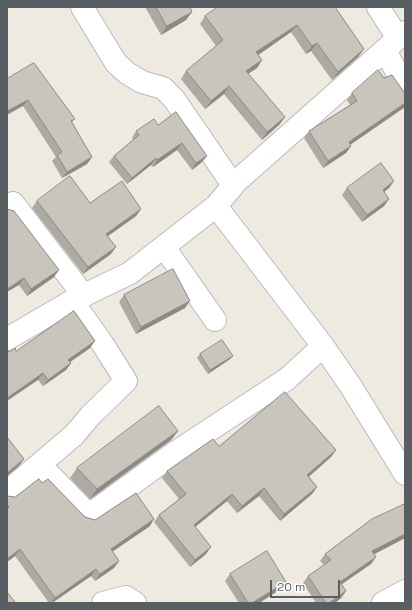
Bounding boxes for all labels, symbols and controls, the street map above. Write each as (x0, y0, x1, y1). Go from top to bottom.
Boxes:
scale bar (272, 572, 342, 598)
text: 20 m (277, 579, 305, 595)

